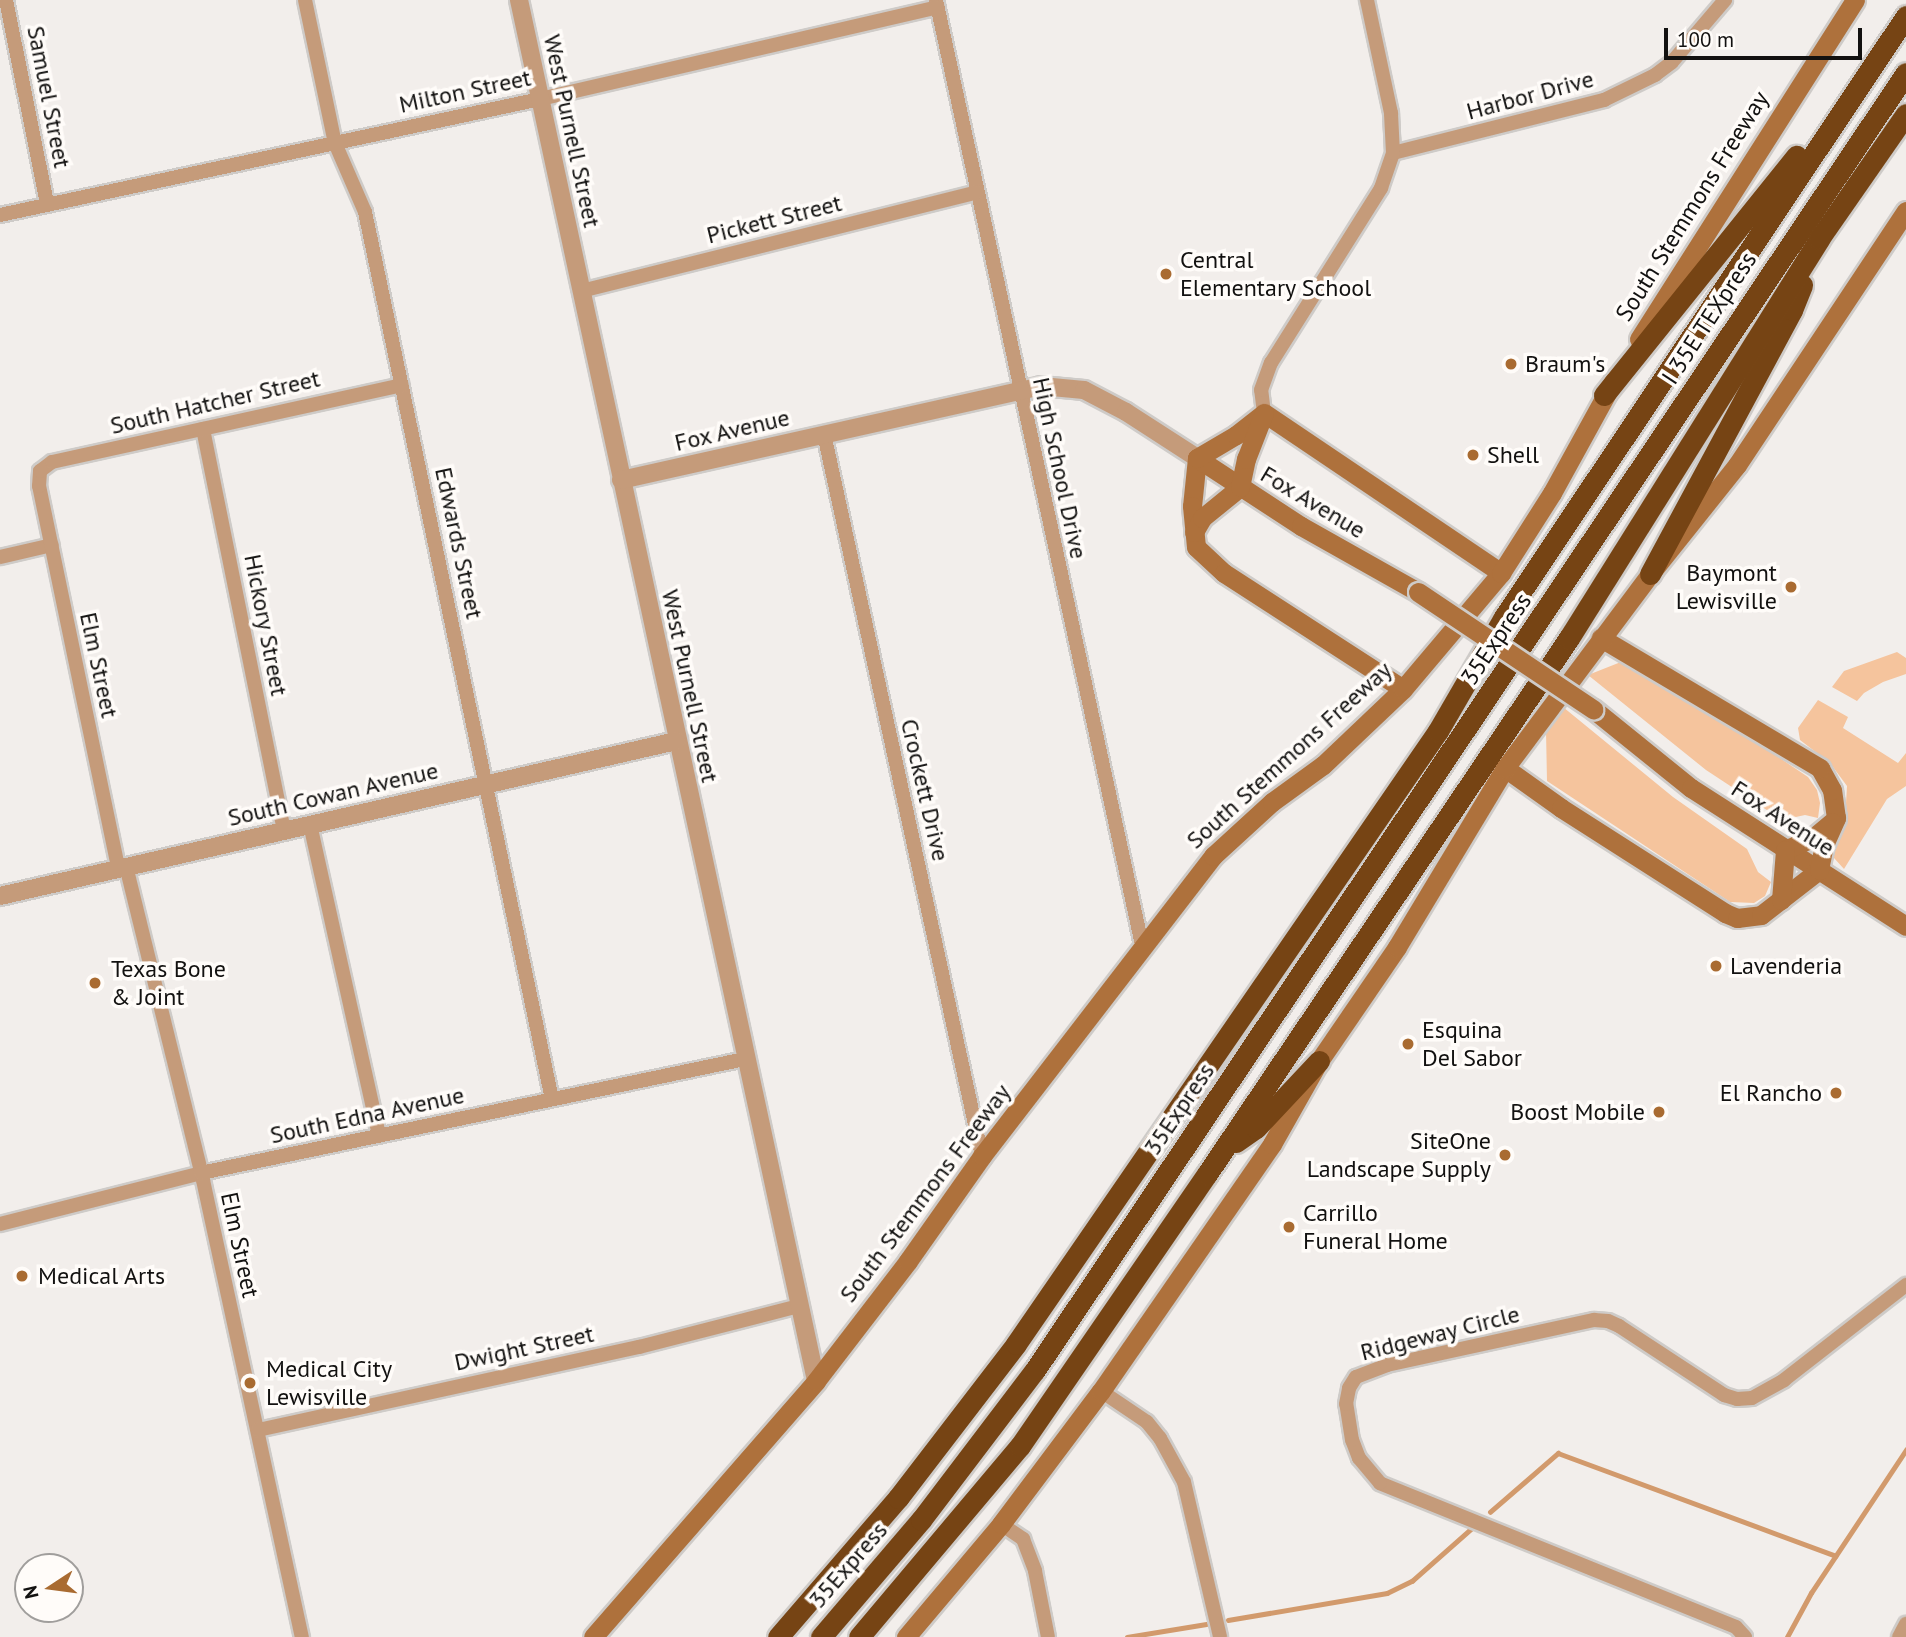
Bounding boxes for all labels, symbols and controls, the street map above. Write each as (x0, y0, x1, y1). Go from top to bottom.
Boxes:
scale bar (1668, 14, 1866, 58)
street label: Samuel Street (21, 24, 77, 170)
text: 100 m (1677, 26, 1734, 53)
street label: West Purnell Street (537, 32, 607, 230)
street label: Milton Street (396, 63, 534, 119)
street label: Harbor Drive (1463, 64, 1597, 126)
street label: South Stemmons Freeway (1609, 86, 1775, 326)
street label: Pickett Street (704, 188, 844, 250)
place label: Central Elementary School (1180, 246, 1372, 302)
street label: I 35E TEXpress (1655, 246, 1763, 390)
marker: Central Elementary School (1158, 266, 1174, 282)
place label: Braum's (1525, 350, 1605, 378)
marker: Braum's (1503, 356, 1519, 372)
street label: South Hatcher Street (107, 364, 323, 440)
street label: High School Drive (1027, 375, 1093, 561)
street label: Fox Avenue (671, 403, 793, 457)
place label: Shell (1487, 441, 1539, 469)
marker: Shell (1465, 447, 1481, 463)
street label: Fox Avenue (1255, 459, 1371, 545)
street label: Edwards Street (429, 465, 489, 621)
street label: Hickory Street (238, 551, 294, 699)
place label: Baymont Lewisville (1676, 559, 1777, 615)
marker: Baymont Lewisville (1783, 579, 1799, 595)
street label: West Purnell Street (655, 587, 725, 785)
street label: 35Express (1455, 587, 1537, 691)
street label: Elm Street (74, 610, 124, 720)
street label: South Stemmons Freeway (1181, 655, 1397, 855)
street label: Crockett Drive (895, 716, 955, 864)
street label: South Cowan Avenue (225, 756, 441, 832)
street label: Fox Avenue (1726, 774, 1840, 862)
place label: Lavenderia (1730, 952, 1842, 980)
place label: Texas Bone & Joint (111, 955, 226, 1011)
marker: Lavenderia (1708, 958, 1724, 974)
marker: Texas Bone & Joint (85, 973, 105, 993)
place label: Esquina Del Sabor (1422, 1016, 1522, 1072)
marker: Esquina Del Sabor (1400, 1036, 1416, 1052)
street label: 35Express (1138, 1057, 1220, 1161)
street label: South Stemmons Freeway (834, 1078, 1016, 1308)
place label: El Rancho (1720, 1079, 1822, 1107)
street label: South Edna Avenue (267, 1080, 467, 1150)
marker: El Rancho (1828, 1085, 1844, 1101)
place label: Boost Mobile (1510, 1098, 1645, 1126)
marker: Boost Mobile (1651, 1104, 1667, 1120)
place label: SiteOne Landscape Supply (1307, 1127, 1491, 1183)
marker: SiteOne Landscape Supply (1497, 1147, 1513, 1163)
street label: Elm Street (215, 1190, 265, 1300)
place label: Carrillo Funeral Home (1303, 1199, 1448, 1255)
marker: Carrillo Funeral Home (1281, 1219, 1297, 1235)
place label: Medical Arts (38, 1262, 166, 1290)
marker: Medical Arts (12, 1266, 32, 1286)
street label: Ridgeway Circle (1357, 1299, 1523, 1367)
street label: Dwight Street (452, 1319, 596, 1377)
place label: Medical City Lewisville (266, 1355, 392, 1411)
marker: Medical City Lewisville (240, 1373, 260, 1393)
street label: 35Express (803, 1516, 893, 1614)
north arrow (14, 1553, 84, 1623)
text: N (17, 1584, 44, 1601)

